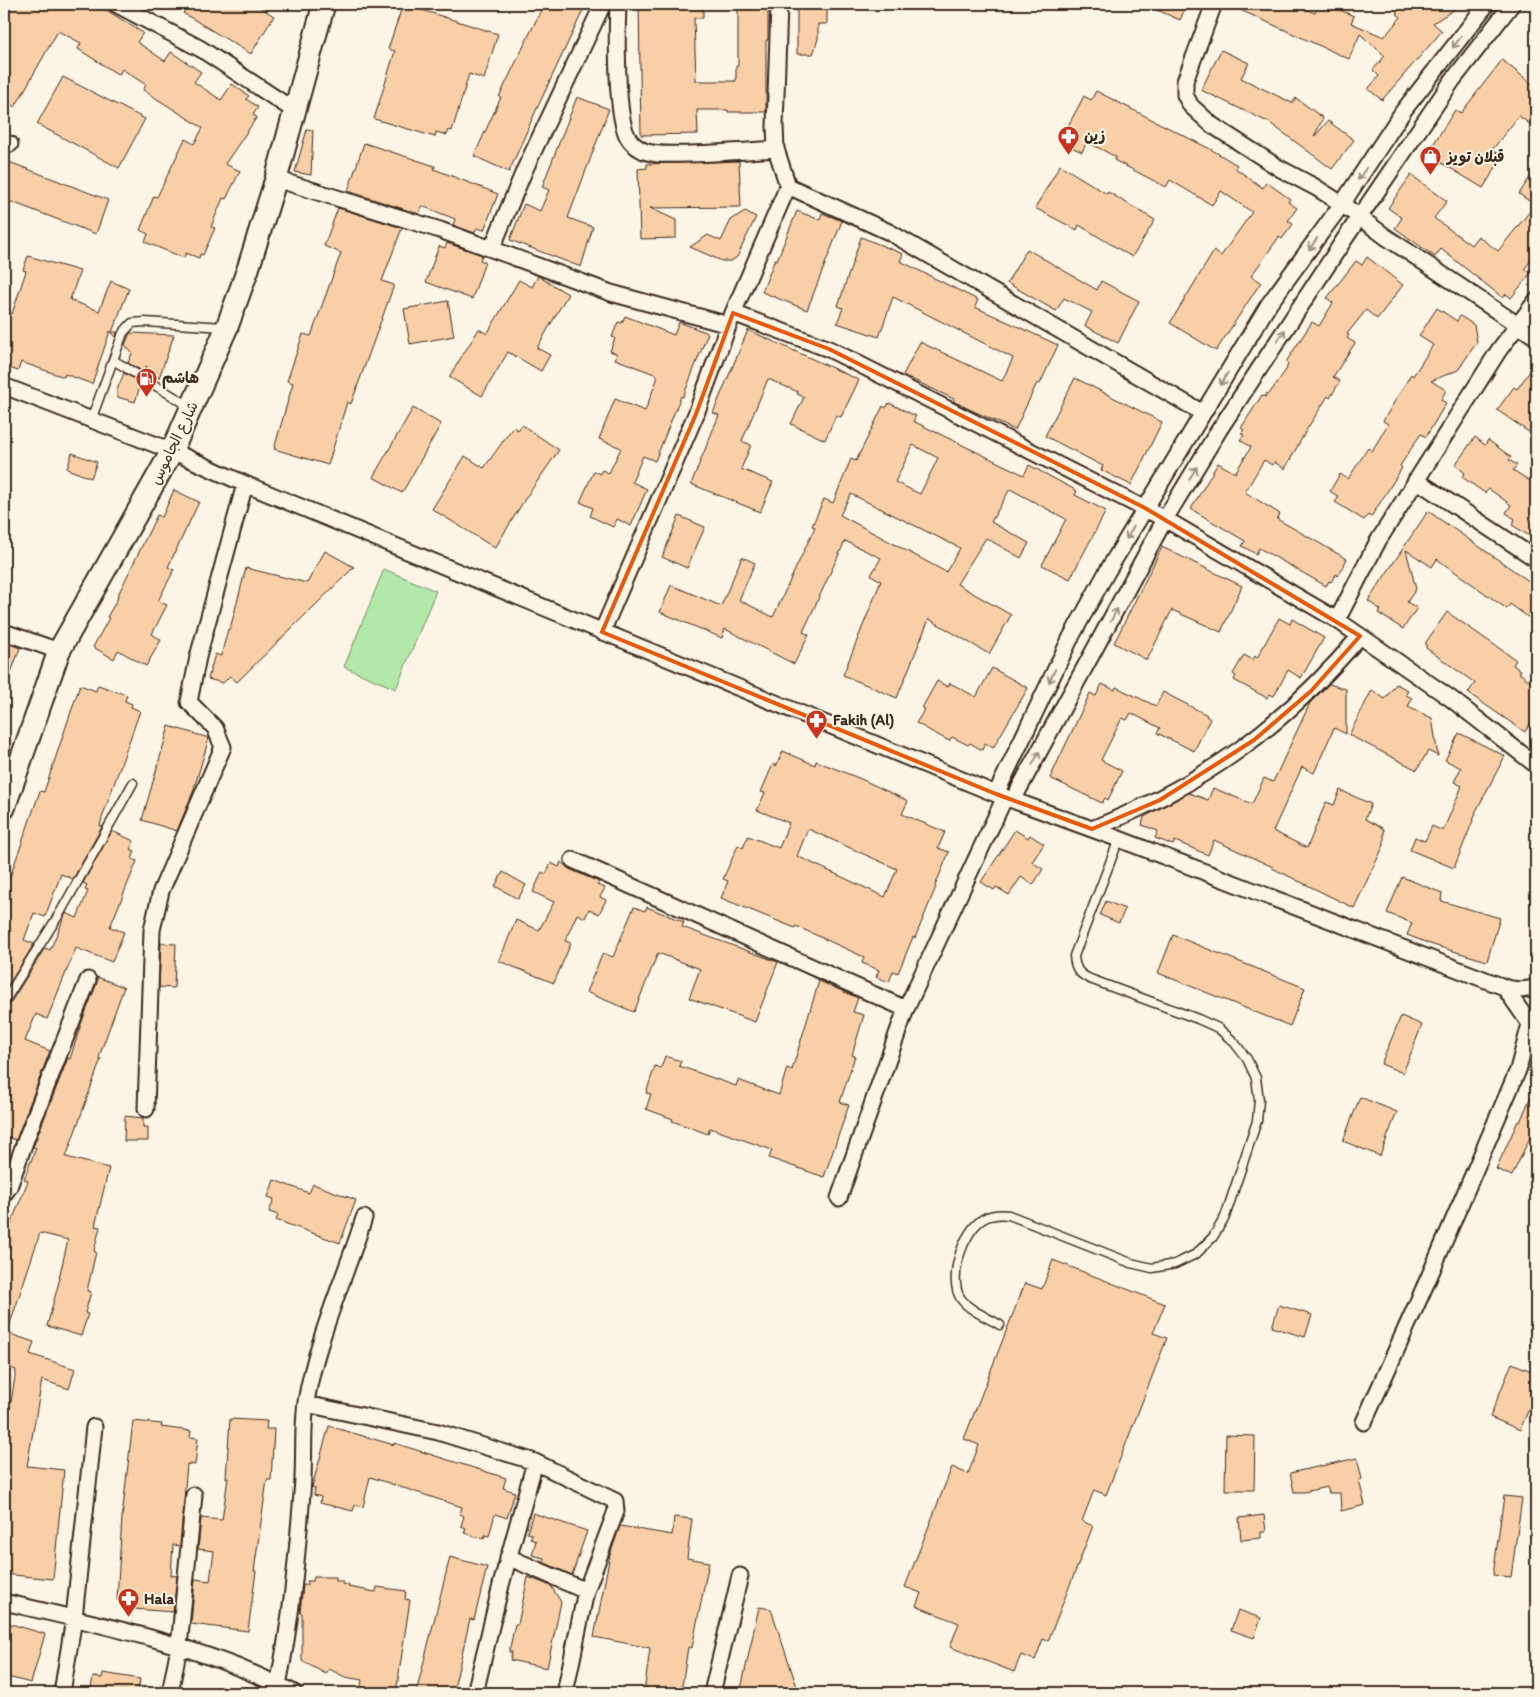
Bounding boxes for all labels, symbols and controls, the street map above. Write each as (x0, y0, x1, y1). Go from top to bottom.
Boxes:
one-way arrow (1451, 35, 1462, 48)
pharmacy icon: زين (1056, 124, 1080, 155)
place label: زين (1084, 127, 1106, 145)
shop icon: قبلان تويز (1419, 145, 1443, 176)
place label: قبلان تويز (1445, 148, 1505, 167)
one-way arrow (1357, 166, 1367, 180)
one-way arrow (1308, 237, 1318, 251)
one-way arrow (1275, 329, 1286, 343)
fuel station icon: هاشم (134, 366, 158, 397)
place label: هاشم (162, 369, 199, 389)
one-way arrow (1218, 372, 1228, 386)
street label: شارع الجاموس (146, 398, 203, 488)
one-way arrow (1188, 466, 1199, 480)
one-way arrow (1125, 526, 1135, 540)
one-way arrow (1109, 607, 1119, 622)
one-way arrow (1047, 668, 1057, 683)
pharmacy icon: Fakih (Al) (805, 708, 829, 739)
place label: Fakih (Al) (833, 711, 894, 730)
one-way arrow (1032, 751, 1042, 765)
pharmacy icon: Hala (116, 1587, 140, 1618)
place label: Hala (144, 1590, 174, 1608)

